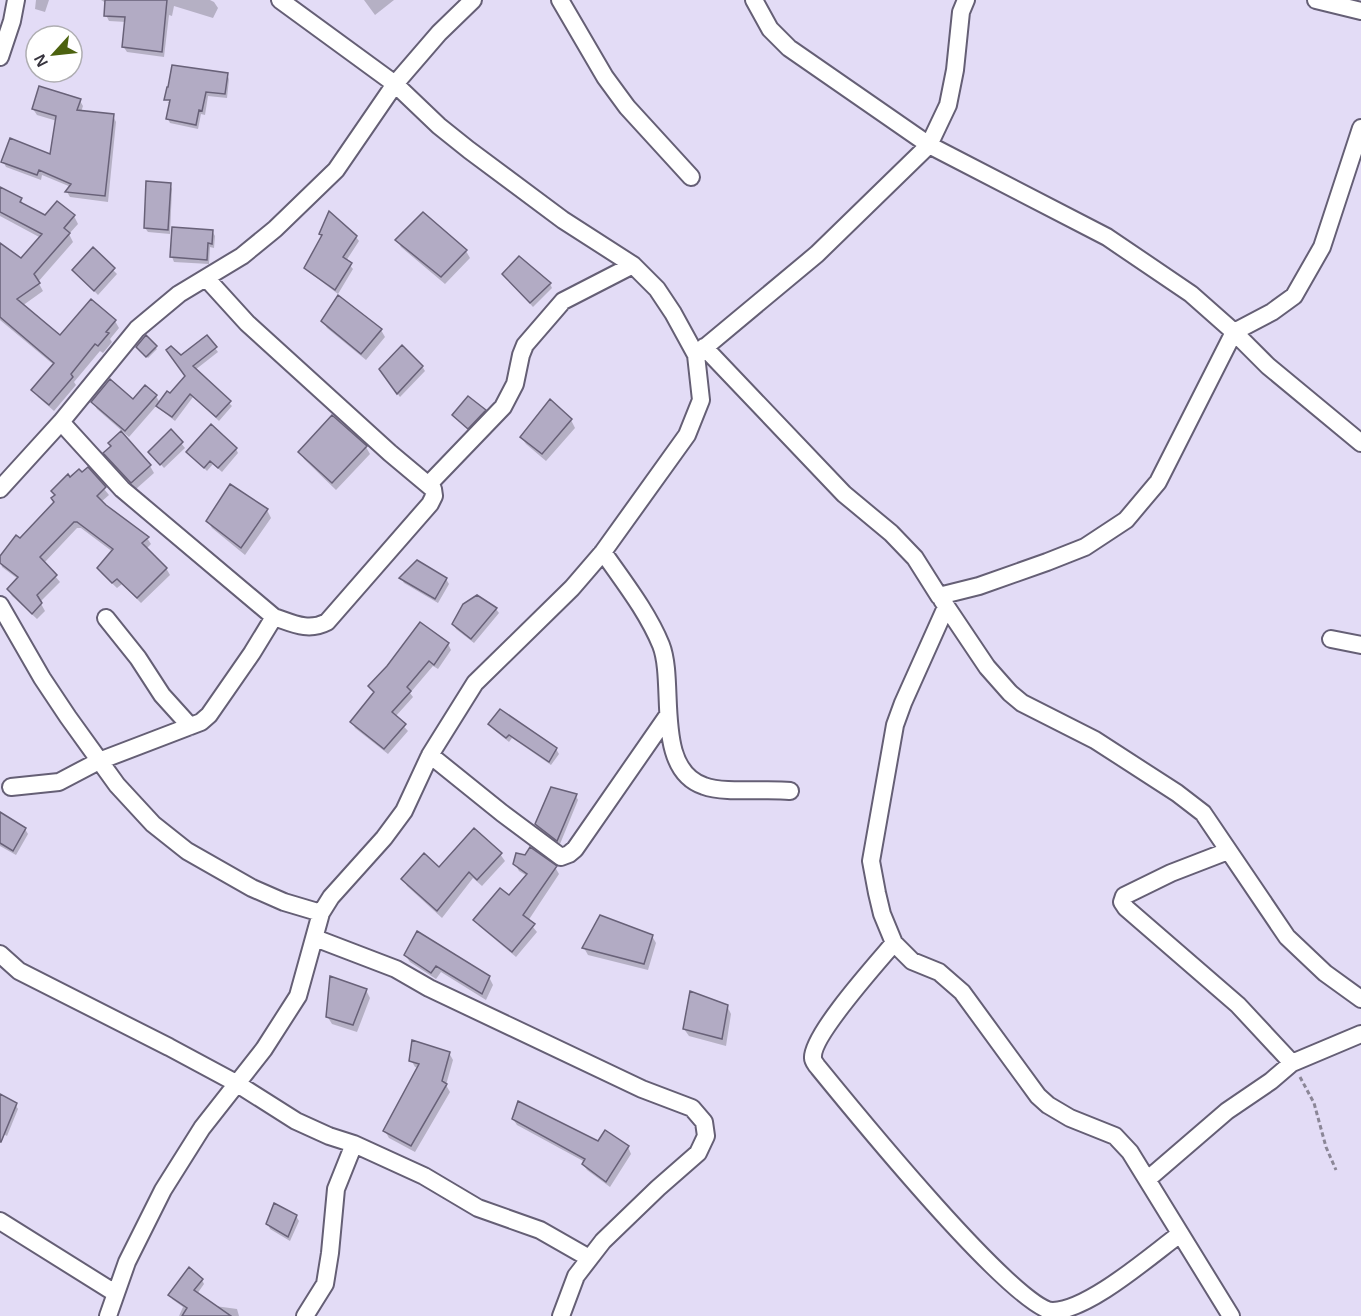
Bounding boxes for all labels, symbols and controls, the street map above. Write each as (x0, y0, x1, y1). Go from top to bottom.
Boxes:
north arrow (24, 24, 84, 84)
text: N (31, 52, 51, 70)

